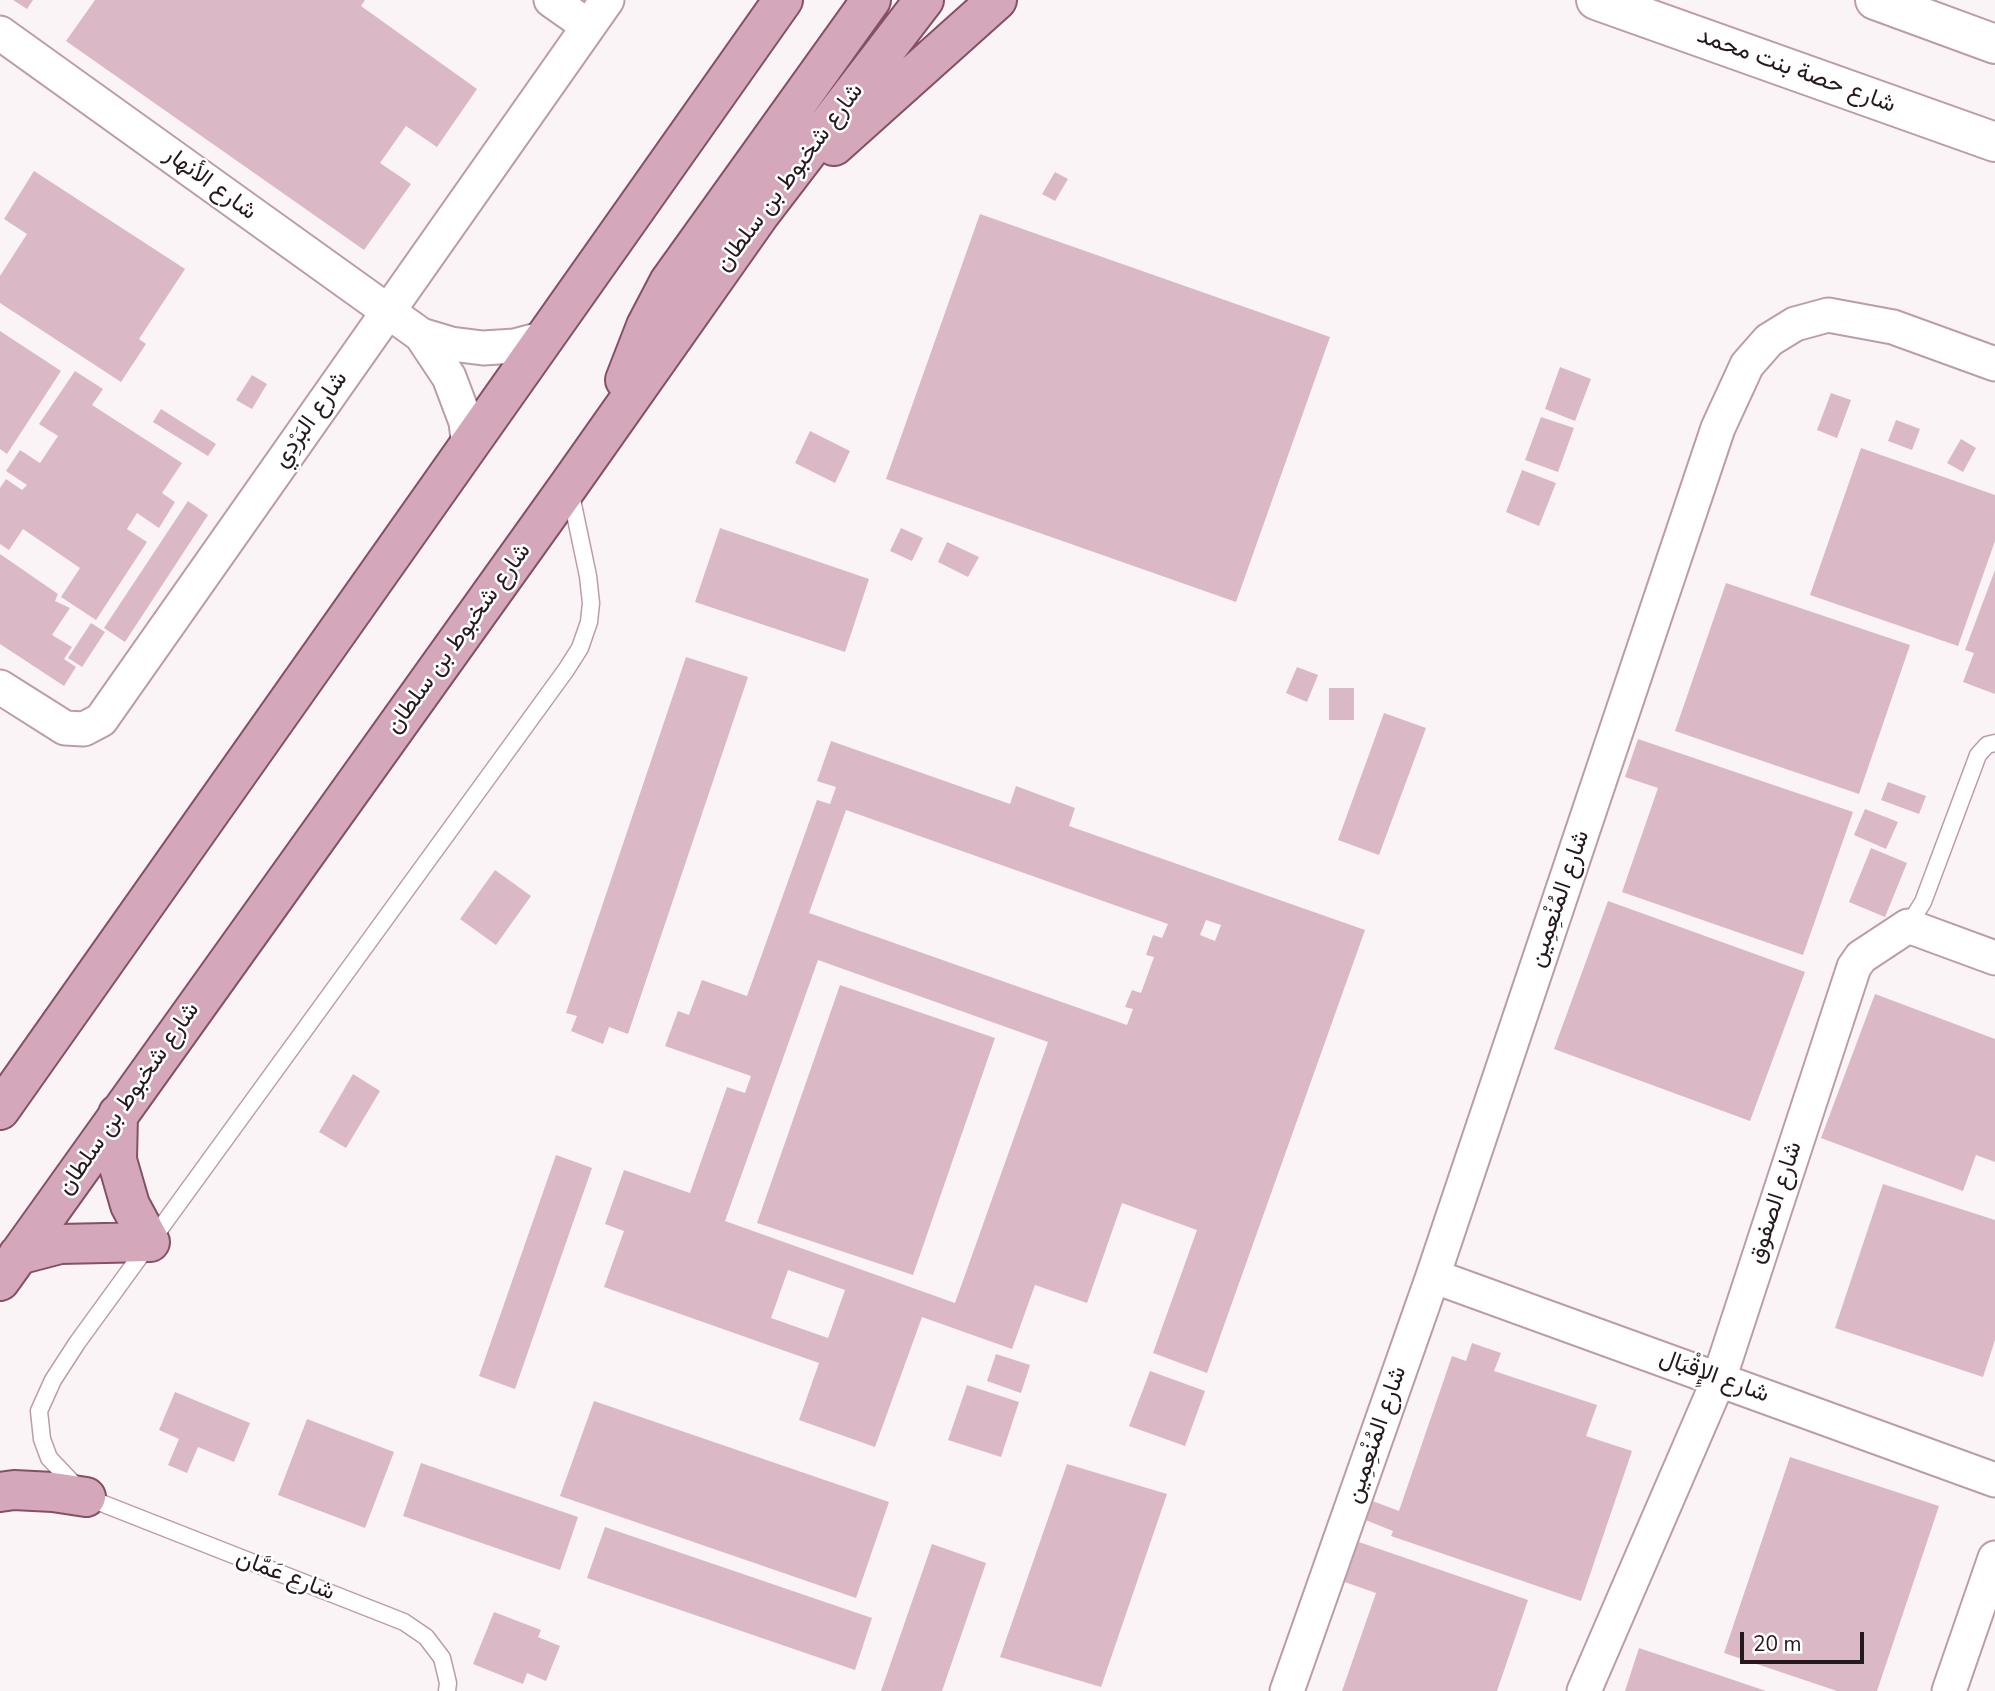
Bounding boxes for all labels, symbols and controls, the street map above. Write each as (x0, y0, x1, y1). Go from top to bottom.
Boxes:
street label: شارع حصة بنت محمد (1693, 22, 1899, 120)
street label: شارع شخبوط بن سلطان (710, 78, 870, 278)
street label: شارع الأنهار (158, 141, 262, 227)
street label: شارع البَرْدِي (267, 366, 355, 474)
street label: شارع شخبوط بن سلطان (380, 538, 538, 740)
street label: شارع المُنْعِمِين (1523, 827, 1597, 971)
street label: شارع شخبوط بن سلطان (52, 997, 206, 1201)
street label: شارع الصفوق (1743, 1138, 1809, 1268)
street label: شارع الإِقْبَال (1655, 1344, 1773, 1410)
street label: شارع المُنْعِمِين (1340, 1363, 1414, 1507)
street label: شارع عَمَّان (232, 1544, 338, 1608)
scale bar (1743, 1618, 1867, 1662)
text: 20 m (1753, 1630, 1802, 1658)

